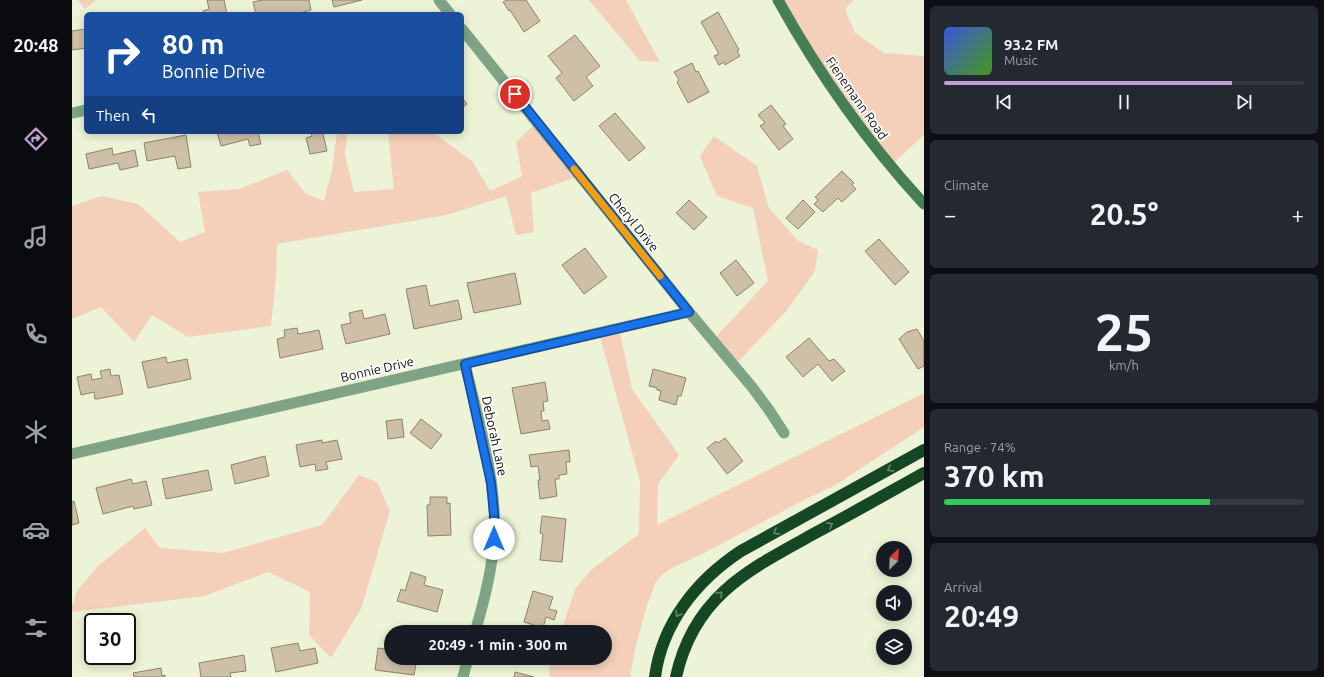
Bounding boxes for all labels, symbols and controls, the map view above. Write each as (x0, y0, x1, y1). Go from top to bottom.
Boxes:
icon: right (96, 28, 148, 80)
text: 80 m (162, 28, 224, 59)
text: 20:48 (13, 35, 59, 55)
text: 93.2 FM (1004, 36, 1058, 53)
text: Music (1004, 53, 1038, 67)
street label: Fienemann Road (823, 54, 891, 142)
text: Bonnie Drive (162, 61, 266, 81)
pin (498, 77, 532, 111)
icon: arrive (504, 83, 526, 105)
icon: previous (993, 91, 1015, 113)
icon: pause (1113, 91, 1135, 113)
icon: next (1233, 91, 1255, 113)
icon: left (138, 104, 160, 126)
text: Then (96, 107, 130, 124)
icon: directions (22, 125, 50, 153)
text: Climate (944, 178, 989, 192)
street label: Cheryl Drive (606, 190, 662, 254)
text: 20.5° (1090, 197, 1158, 231)
text: − (944, 202, 956, 227)
text: + (1292, 202, 1304, 227)
icon: music (22, 223, 50, 251)
text: 25 (1095, 303, 1153, 361)
icon: phone (22, 320, 50, 348)
street label: Bonnie Drive (339, 354, 415, 384)
text: km/h (1109, 358, 1139, 372)
street label: Deborah Lane (480, 395, 510, 477)
icon: climate (22, 418, 50, 446)
text: Range · 74% (944, 440, 1016, 454)
text: 370 km (944, 459, 1045, 493)
one-way arrow (887, 465, 894, 472)
icon: car (22, 516, 50, 544)
position arrow (473, 518, 515, 560)
one-way arrow (826, 523, 833, 530)
one-way arrow (773, 527, 780, 535)
north arrow (876, 541, 912, 577)
map controls (876, 541, 912, 665)
text: Arrival (944, 580, 982, 594)
button: sound (876, 585, 912, 621)
one-way arrow (715, 591, 723, 599)
text: 20:49 (944, 599, 1019, 633)
one-way arrow (675, 610, 682, 617)
speed limit sign: 30 (84, 613, 136, 665)
icon: filters (22, 614, 50, 642)
button: layers (876, 629, 912, 665)
text: 20:49 · 1 min · 300 m (429, 636, 567, 653)

